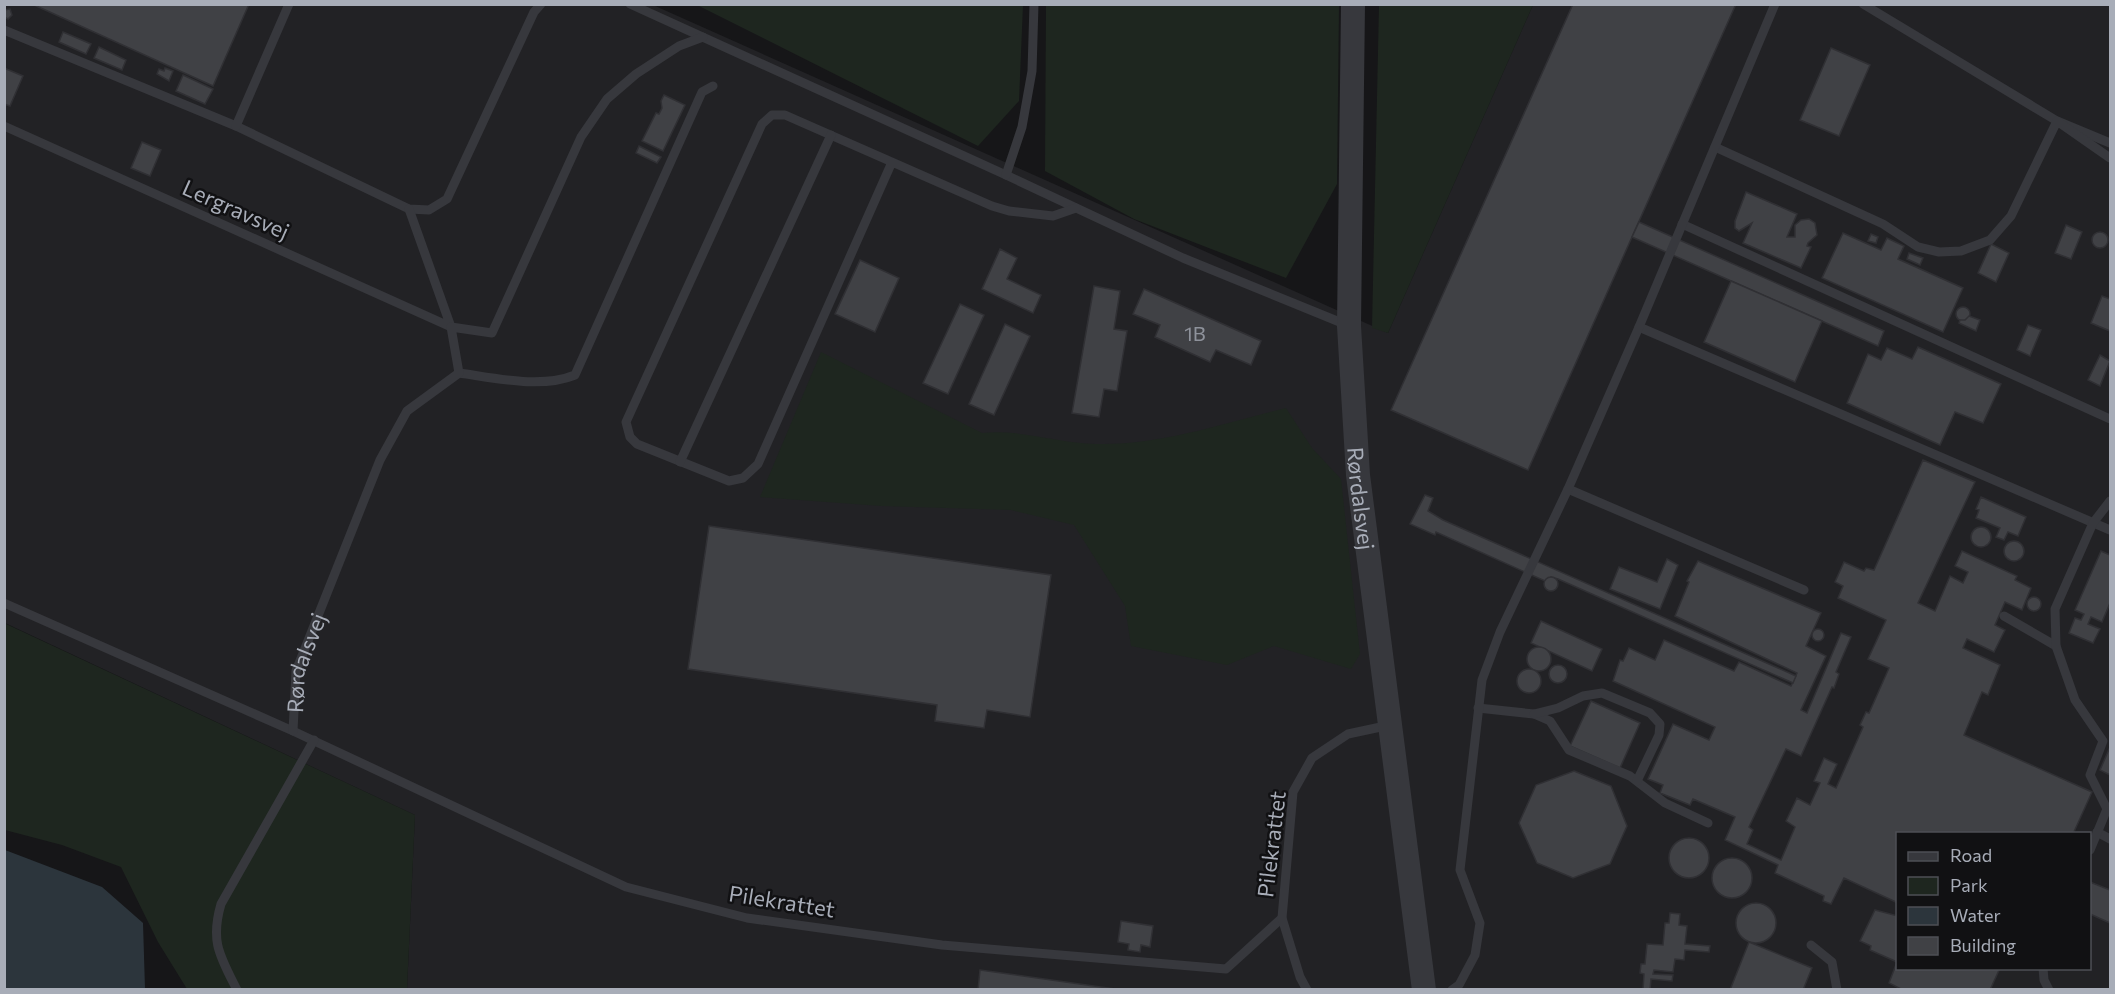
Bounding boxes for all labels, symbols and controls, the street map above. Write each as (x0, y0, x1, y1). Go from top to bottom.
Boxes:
street label: Lergravsvej (179, 174, 293, 244)
house number: 1B (1184, 321, 1206, 345)
street label: Rørdalsvej (1343, 446, 1381, 551)
street label: Rørdalsvej (280, 609, 331, 713)
street label: Pilekrattet (1251, 789, 1291, 899)
legend (1896, 832, 2091, 970)
text: Road (1950, 844, 1992, 866)
text: Park (1950, 874, 1988, 896)
street label: Pilekrattet (727, 879, 837, 923)
text: Water (1950, 904, 2001, 926)
text: Building (1950, 934, 2016, 956)

